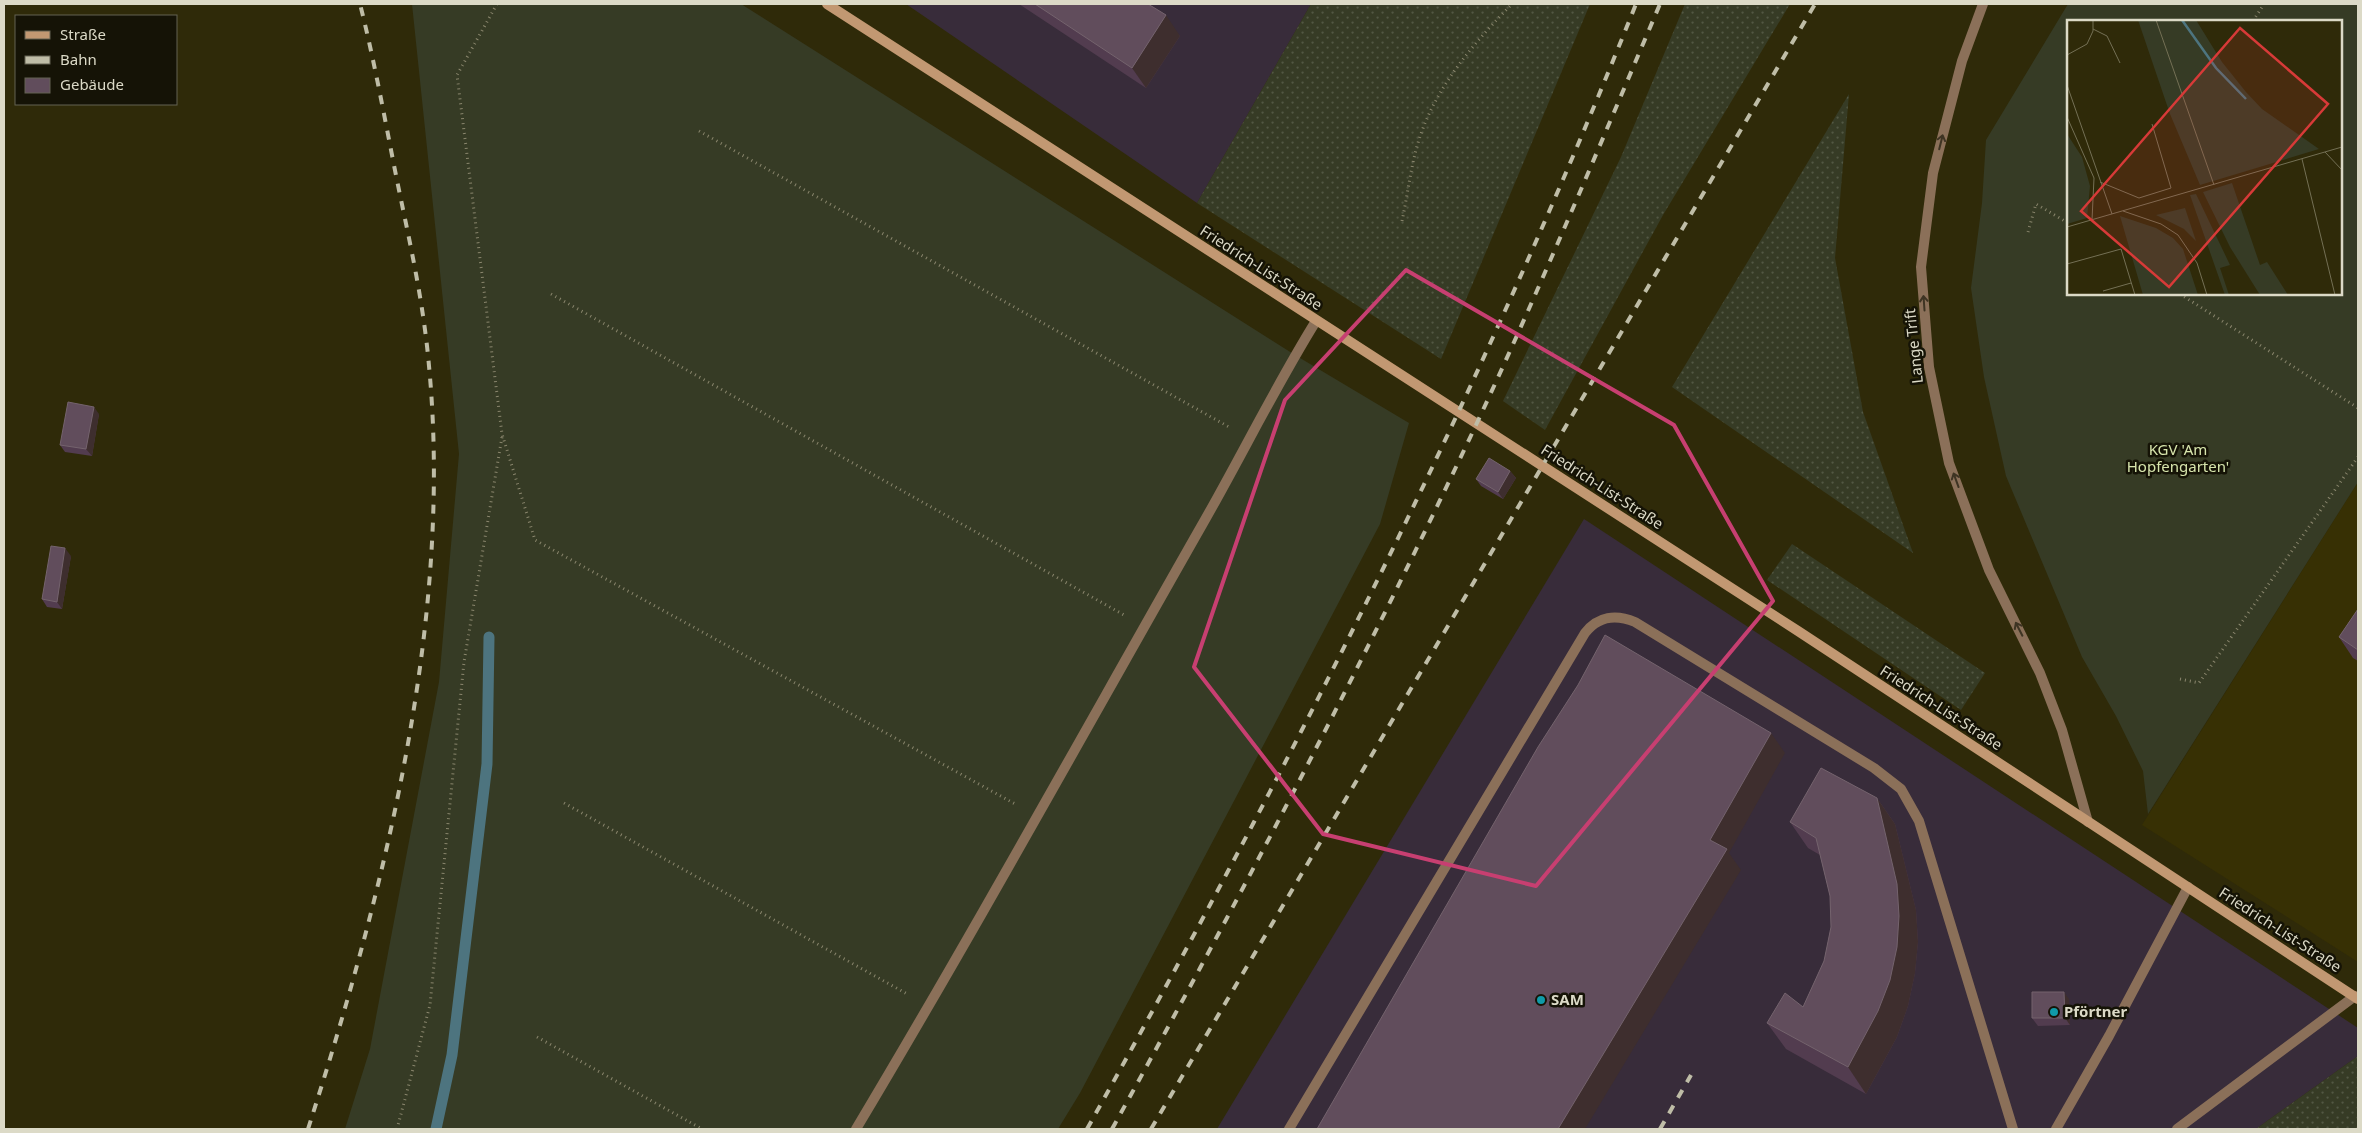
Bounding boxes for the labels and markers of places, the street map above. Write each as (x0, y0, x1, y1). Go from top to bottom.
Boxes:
place label: SAM (1551, 989, 1584, 1009)
marker: SAM (1535, 994, 1547, 1006)
place label: Pförtner (2064, 1001, 2127, 1021)
marker: Pförtner (2048, 1006, 2060, 1018)

